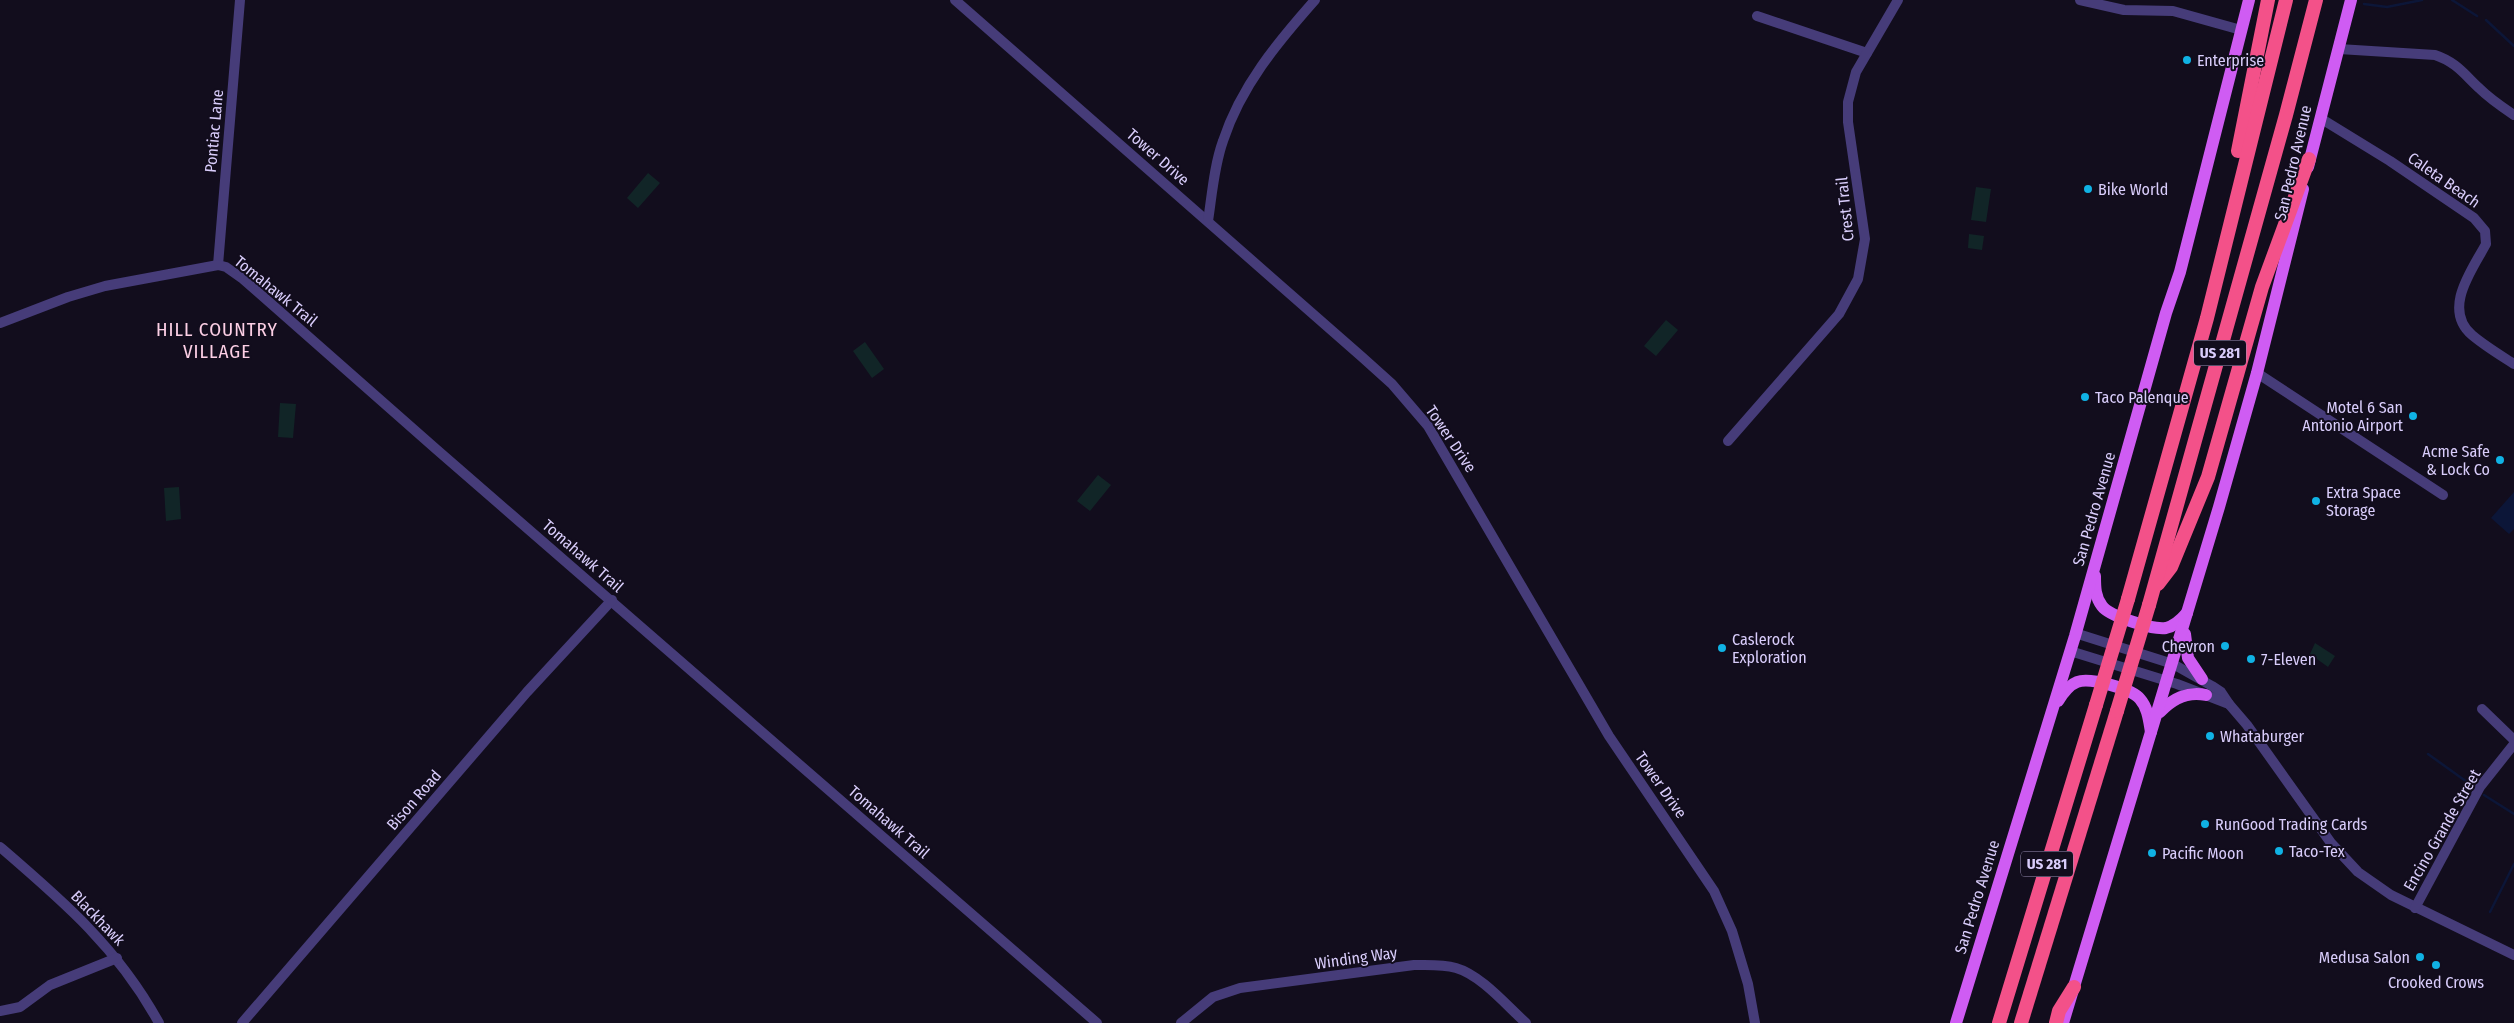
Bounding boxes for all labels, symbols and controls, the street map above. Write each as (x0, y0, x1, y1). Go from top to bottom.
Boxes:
place label: Enterprise (2197, 51, 2264, 70)
marker: Enterprise (2181, 54, 2193, 66)
street label: Pontiac Lane (201, 88, 227, 173)
street label: San Pedro Avenue (2271, 103, 2316, 222)
street label: Tower Drive (1123, 125, 1193, 189)
street label: Caleta Beach (2404, 148, 2484, 212)
street label: Crest Trail (1832, 176, 1858, 242)
place label: Bike World (2098, 180, 2168, 199)
marker: Bike World (2082, 183, 2094, 195)
street label: Tomahawk Trail (231, 252, 321, 330)
district label: HILL COUNTRY VILLAGE (156, 318, 278, 363)
road number: US 281 (2194, 340, 2246, 366)
place label: Taco Palenque (2095, 388, 2189, 407)
marker: Taco Palenque (2079, 391, 2091, 403)
place label: Motel 6 San Antonio Airport (2302, 398, 2404, 435)
street label: Tower Drive (1422, 402, 1480, 476)
marker: Motel 6 San Antonio Airport (2407, 410, 2419, 422)
place label: Acme Safe & Lock Co (2422, 442, 2490, 479)
street label: San Pedro Avenue (2069, 450, 2119, 568)
marker: Acme Safe & Lock Co (2494, 454, 2506, 466)
place label: Extra Space Storage (2326, 483, 2401, 520)
marker: Extra Space Storage (2310, 495, 2322, 507)
street label: Tomahawk Trail (539, 516, 627, 596)
place label: Caslerock Exploration (1732, 630, 1807, 667)
place label: Chevron (2162, 637, 2215, 656)
marker: Chevron (2219, 640, 2231, 652)
marker: Caslerock Exploration (1716, 642, 1728, 654)
place label: 7-Eleven (2261, 650, 2316, 669)
marker: 7-Eleven (2245, 653, 2257, 665)
place label: Whataburger (2220, 727, 2305, 746)
marker: Whataburger (2204, 730, 2216, 742)
street label: Tower Drive (1631, 748, 1691, 822)
street label: Encino Grande Street (2399, 765, 2485, 894)
street label: Bison Road (383, 766, 445, 834)
street label: Tomahawk Trail (845, 782, 933, 862)
place label: RunGood Trading Cards (2215, 815, 2368, 834)
marker: RunGood Trading Cards (2199, 818, 2211, 830)
street label: San Pedro Avenue (1951, 838, 2003, 956)
place label: Taco-Tex (2289, 842, 2345, 861)
place label: Pacific Moon (2162, 844, 2244, 863)
marker: Taco-Tex (2273, 845, 2285, 857)
marker: Pacific Moon (2146, 847, 2158, 859)
road number: US 281 (2021, 852, 2073, 876)
street label: Blackhawk (67, 887, 129, 950)
street label: Winding Way (1314, 943, 1399, 973)
place label: Medusa Salon (2319, 948, 2410, 967)
marker: Medusa Salon (2414, 951, 2426, 963)
marker: Crooked Crows (2430, 959, 2442, 971)
place label: Crooked Crows (2388, 973, 2484, 992)

